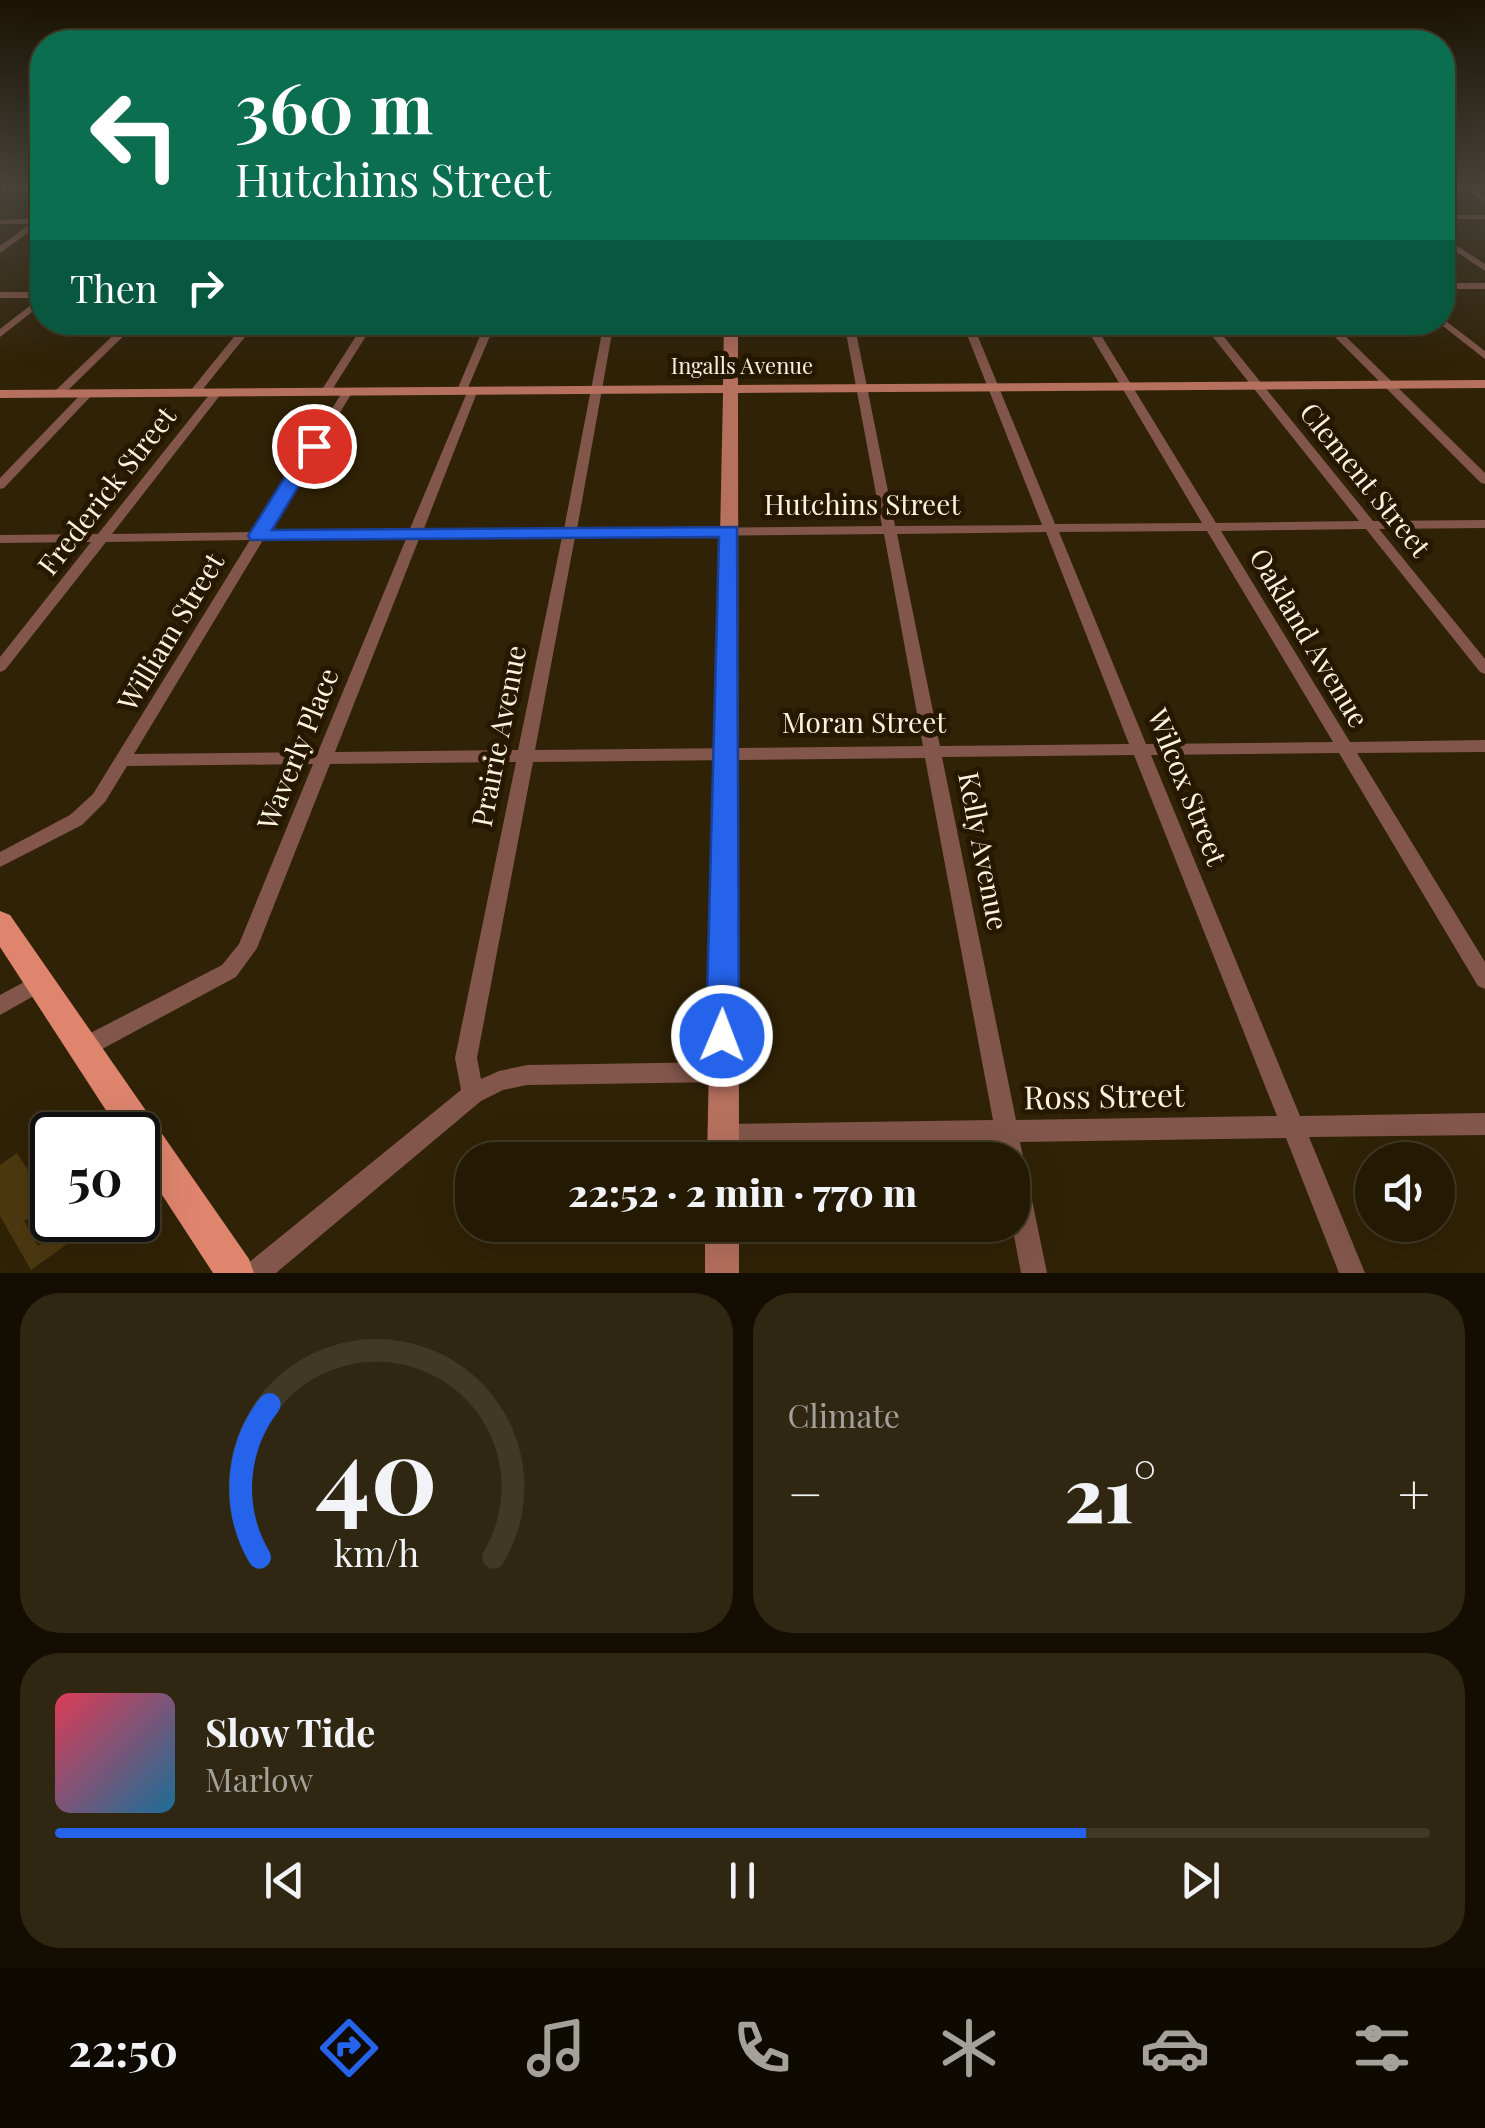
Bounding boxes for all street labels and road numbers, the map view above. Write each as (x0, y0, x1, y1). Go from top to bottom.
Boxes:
street label: Ingalls Avenue (671, 350, 813, 380)
street label: Clement Street (1292, 394, 1441, 565)
street label: Frederick Street (28, 397, 184, 582)
street label: Hutchins Street (764, 485, 961, 522)
street label: Oakland Avenue (1242, 541, 1378, 734)
street label: William Street (107, 544, 232, 718)
street label: Prairie Avenue (462, 642, 533, 830)
street label: Waverly Place (247, 662, 346, 836)
street label: Wilcox Street (1140, 702, 1237, 871)
street label: Moran Street (782, 703, 947, 740)
street label: Kelly Avenue (951, 768, 1018, 933)
street label: Ross Street (1023, 1072, 1185, 1117)

